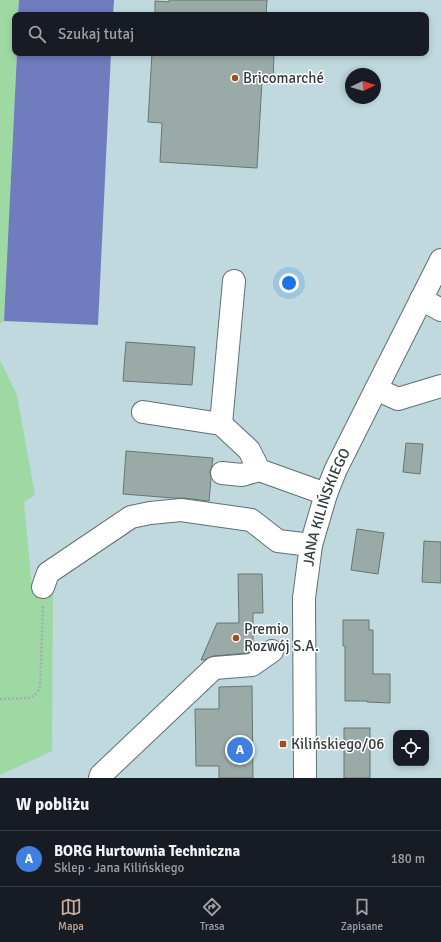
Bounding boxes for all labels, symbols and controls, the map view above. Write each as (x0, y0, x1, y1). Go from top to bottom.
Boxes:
search box (12, 12, 429, 56)
icon: search (26, 23, 48, 45)
text: Szukaj tutaj (58, 25, 134, 43)
north arrow (345, 68, 381, 104)
place label: Bricomarché (243, 69, 324, 87)
marker: Bricomarché (230, 73, 240, 83)
your location (279, 273, 299, 293)
street label: JANA KILIŃSKIEGO (299, 445, 354, 567)
place label: Premio Rozwój S.A. (244, 620, 319, 655)
marker: Premio Rozwój S.A. (231, 633, 241, 643)
map controls (393, 730, 429, 766)
button: locate (393, 730, 429, 766)
pin: A (227, 735, 253, 765)
place label: Kilińskiego/06 (291, 735, 384, 753)
marker: Kilińskiego/06 (278, 739, 288, 749)
text: W pobliżu (16, 794, 89, 815)
text: BORG Hurtownia Techniczna (54, 842, 240, 860)
text: A (25, 851, 33, 867)
text: 180 m (391, 851, 425, 867)
text: Sklep · Jana Kilińskiego (54, 860, 184, 876)
tab: Mapa (58, 896, 84, 933)
tab: Trasa (200, 896, 225, 933)
tab: Zapisane (341, 896, 383, 933)

